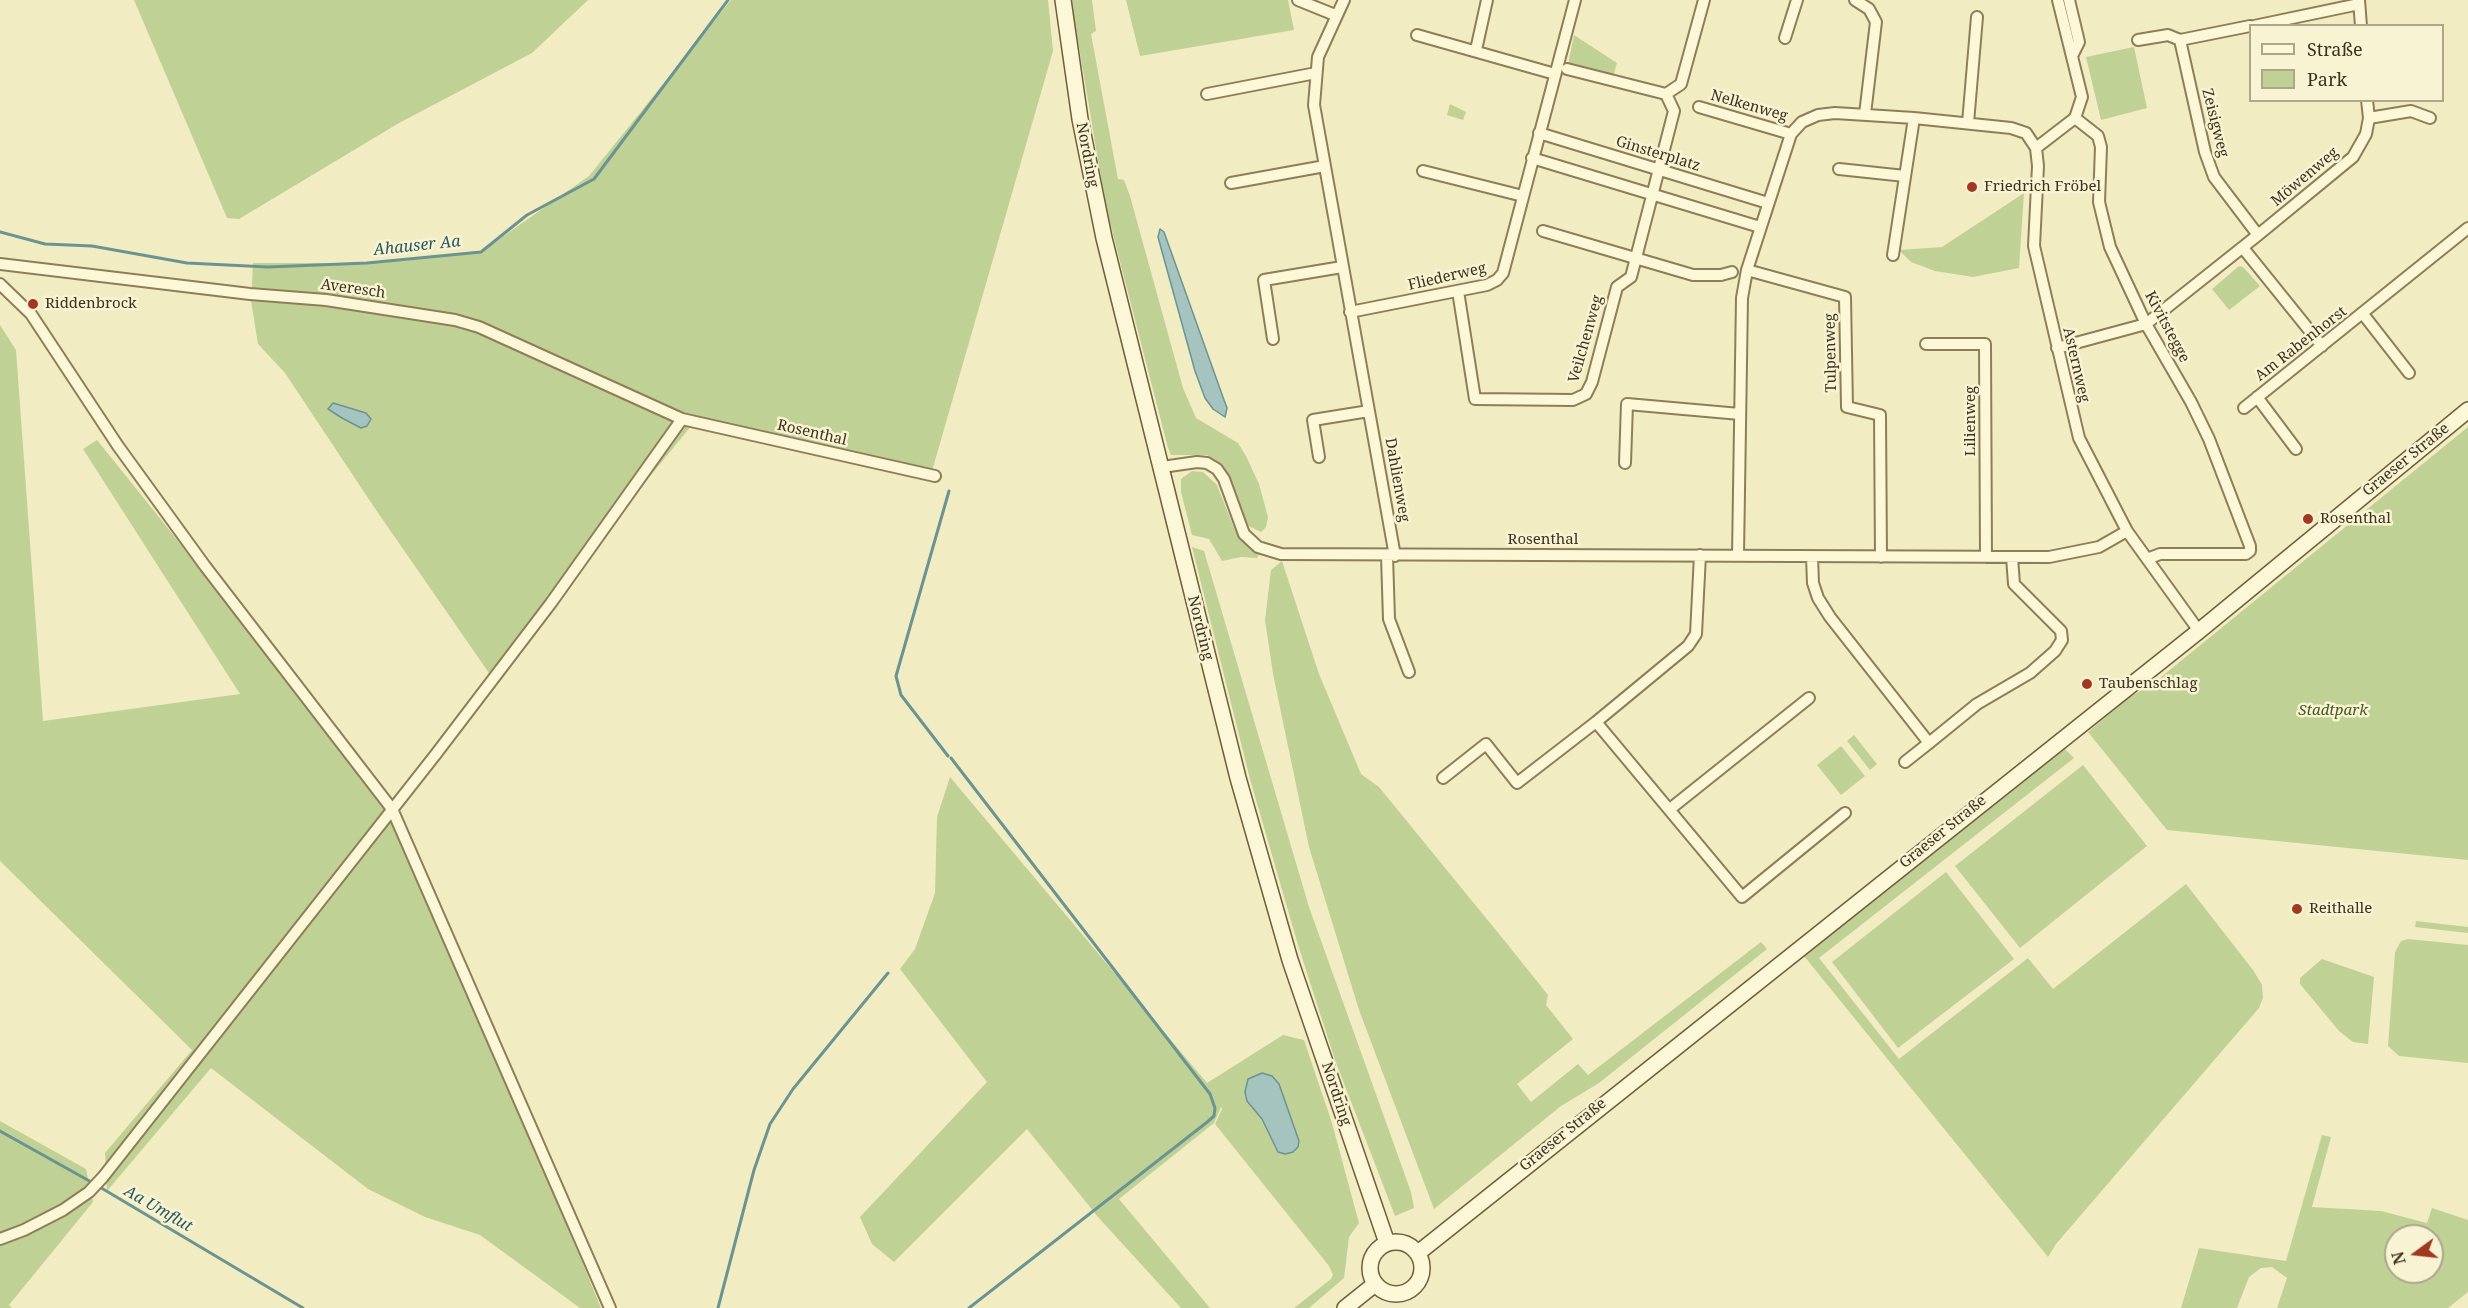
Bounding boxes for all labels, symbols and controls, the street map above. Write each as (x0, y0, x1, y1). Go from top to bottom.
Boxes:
legend (2249, 24, 2444, 102)
text: Straße (2307, 37, 2363, 61)
text: Park (2307, 67, 2347, 91)
street label: Nelkenweg (1708, 86, 1790, 126)
street label: Zeisigweg (2198, 87, 2232, 159)
street label: Nordring (1072, 121, 1102, 189)
street label: Ginsterplatz (1613, 133, 1703, 175)
street label: Möwenweg (2268, 144, 2342, 210)
place label: Friedrich Fröbel (1984, 178, 2101, 196)
marker: Friedrich Fröbel (1965, 180, 1979, 194)
water label: Ahauser Aa (373, 232, 461, 260)
street label: Fliederweg (1406, 259, 1488, 295)
street label: Averesch (319, 276, 387, 302)
street label: Kivitstegge (2141, 288, 2193, 366)
street label: Veilchenweg (1565, 293, 1607, 385)
place label: Riddenbrock (45, 295, 137, 313)
marker: Riddenbrock (26, 297, 40, 311)
street label: Am Rabenhorst (2252, 303, 2350, 385)
street label: Tulpenweg (1821, 313, 1841, 393)
street label: Asternweg (2059, 326, 2093, 404)
street label: Lilienweg (1962, 386, 1980, 456)
street label: Rosenthal (775, 416, 849, 450)
street label: Graeser Straße (2359, 420, 2453, 500)
street label: Dahlienweg (1381, 437, 1413, 523)
place label: Rosenthal (2320, 510, 2391, 528)
marker: Rosenthal (2301, 512, 2315, 526)
street label: Rosenthal (1508, 531, 1578, 549)
street label: Nordring (1183, 594, 1217, 662)
place label: Taubenschlag (2099, 675, 2197, 693)
marker: Taubenschlag (2080, 677, 2094, 691)
park label: Stadtpark (2298, 702, 2368, 720)
street label: Graeser Straße (1896, 792, 1990, 872)
place label: Reithalle (2309, 900, 2372, 918)
marker: Reithalle (2290, 902, 2304, 916)
street label: Nordring (1317, 1060, 1355, 1128)
street label: Graeser Straße (1516, 1095, 1610, 1175)
water label: Aa Umflut (120, 1182, 196, 1236)
north arrow (2384, 1224, 2444, 1284)
text: N (2386, 1249, 2411, 1267)

